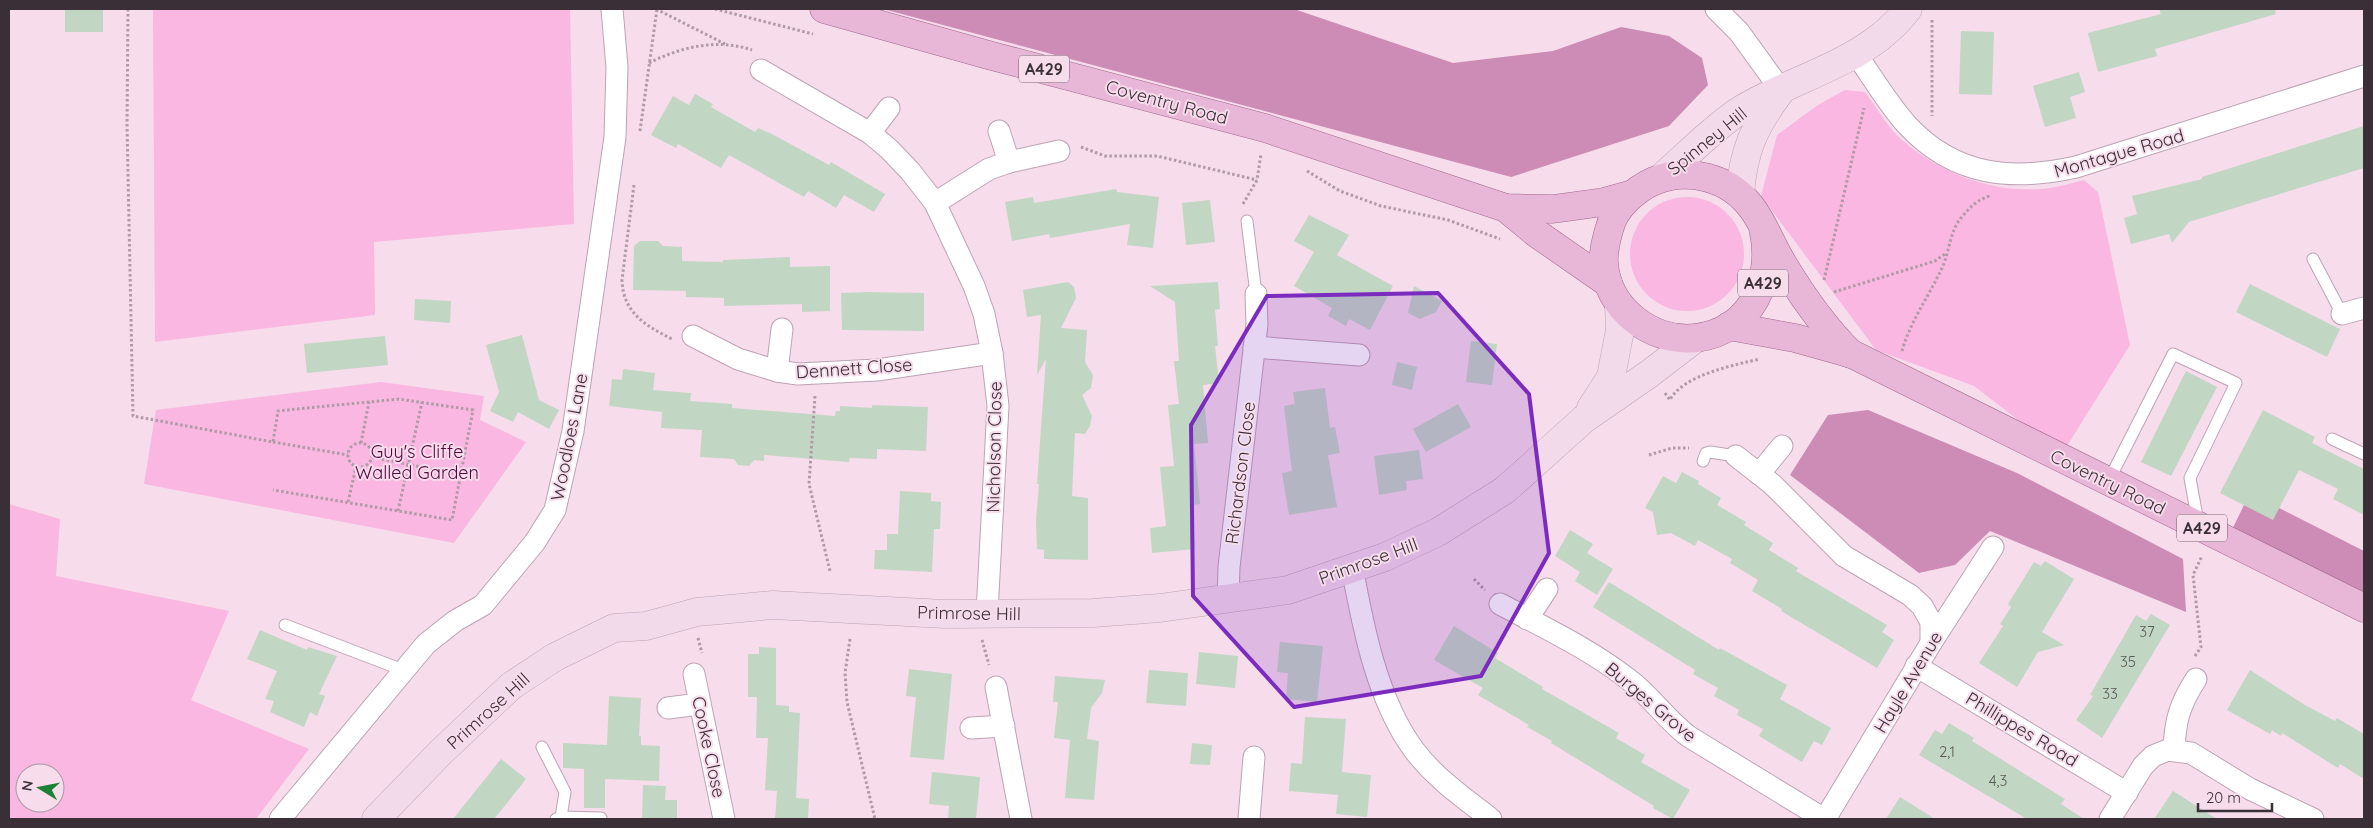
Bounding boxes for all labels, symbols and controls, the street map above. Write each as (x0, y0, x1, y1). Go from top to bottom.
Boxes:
road number: A429 (1019, 56, 1069, 82)
street label: Coventry Road (1103, 75, 1231, 129)
street label: Spinney Hill (1662, 102, 1752, 180)
street label: Montague Road (2051, 123, 2187, 183)
road number: A429 (1738, 270, 1788, 296)
street label: Dennett Close (795, 352, 913, 384)
street label: Woodloes Lane (545, 371, 593, 503)
street label: Nicholson Close (981, 381, 1007, 513)
street label: Richardson Close (1220, 400, 1260, 546)
park label: Guy's Cliffe Walled Garden (355, 440, 479, 484)
street label: Coventry Road (2047, 444, 2169, 520)
road number: A429 (2177, 514, 2227, 542)
street label: Primrose Hill (1315, 532, 1421, 590)
street label: Primrose Hill (917, 601, 1021, 625)
house number: 37 (2139, 622, 2155, 641)
street label: Hayle Avenue (1869, 627, 1947, 737)
house number: 35 (2120, 652, 2136, 671)
street label: Burges Grove (1601, 657, 1701, 747)
street label: Primrose Hill (442, 668, 534, 754)
house number: 33 (2102, 684, 2118, 703)
street label: Phillippes Road (1962, 686, 2082, 772)
street label: Cooke Close (687, 694, 731, 800)
house number: 2,1 (1939, 742, 1955, 761)
north arrow (15, 763, 65, 813)
house number: 4,3 (1989, 771, 2007, 790)
text: N (17, 779, 37, 792)
scale bar (2198, 780, 2272, 812)
text: 20 m (2206, 788, 2241, 807)

